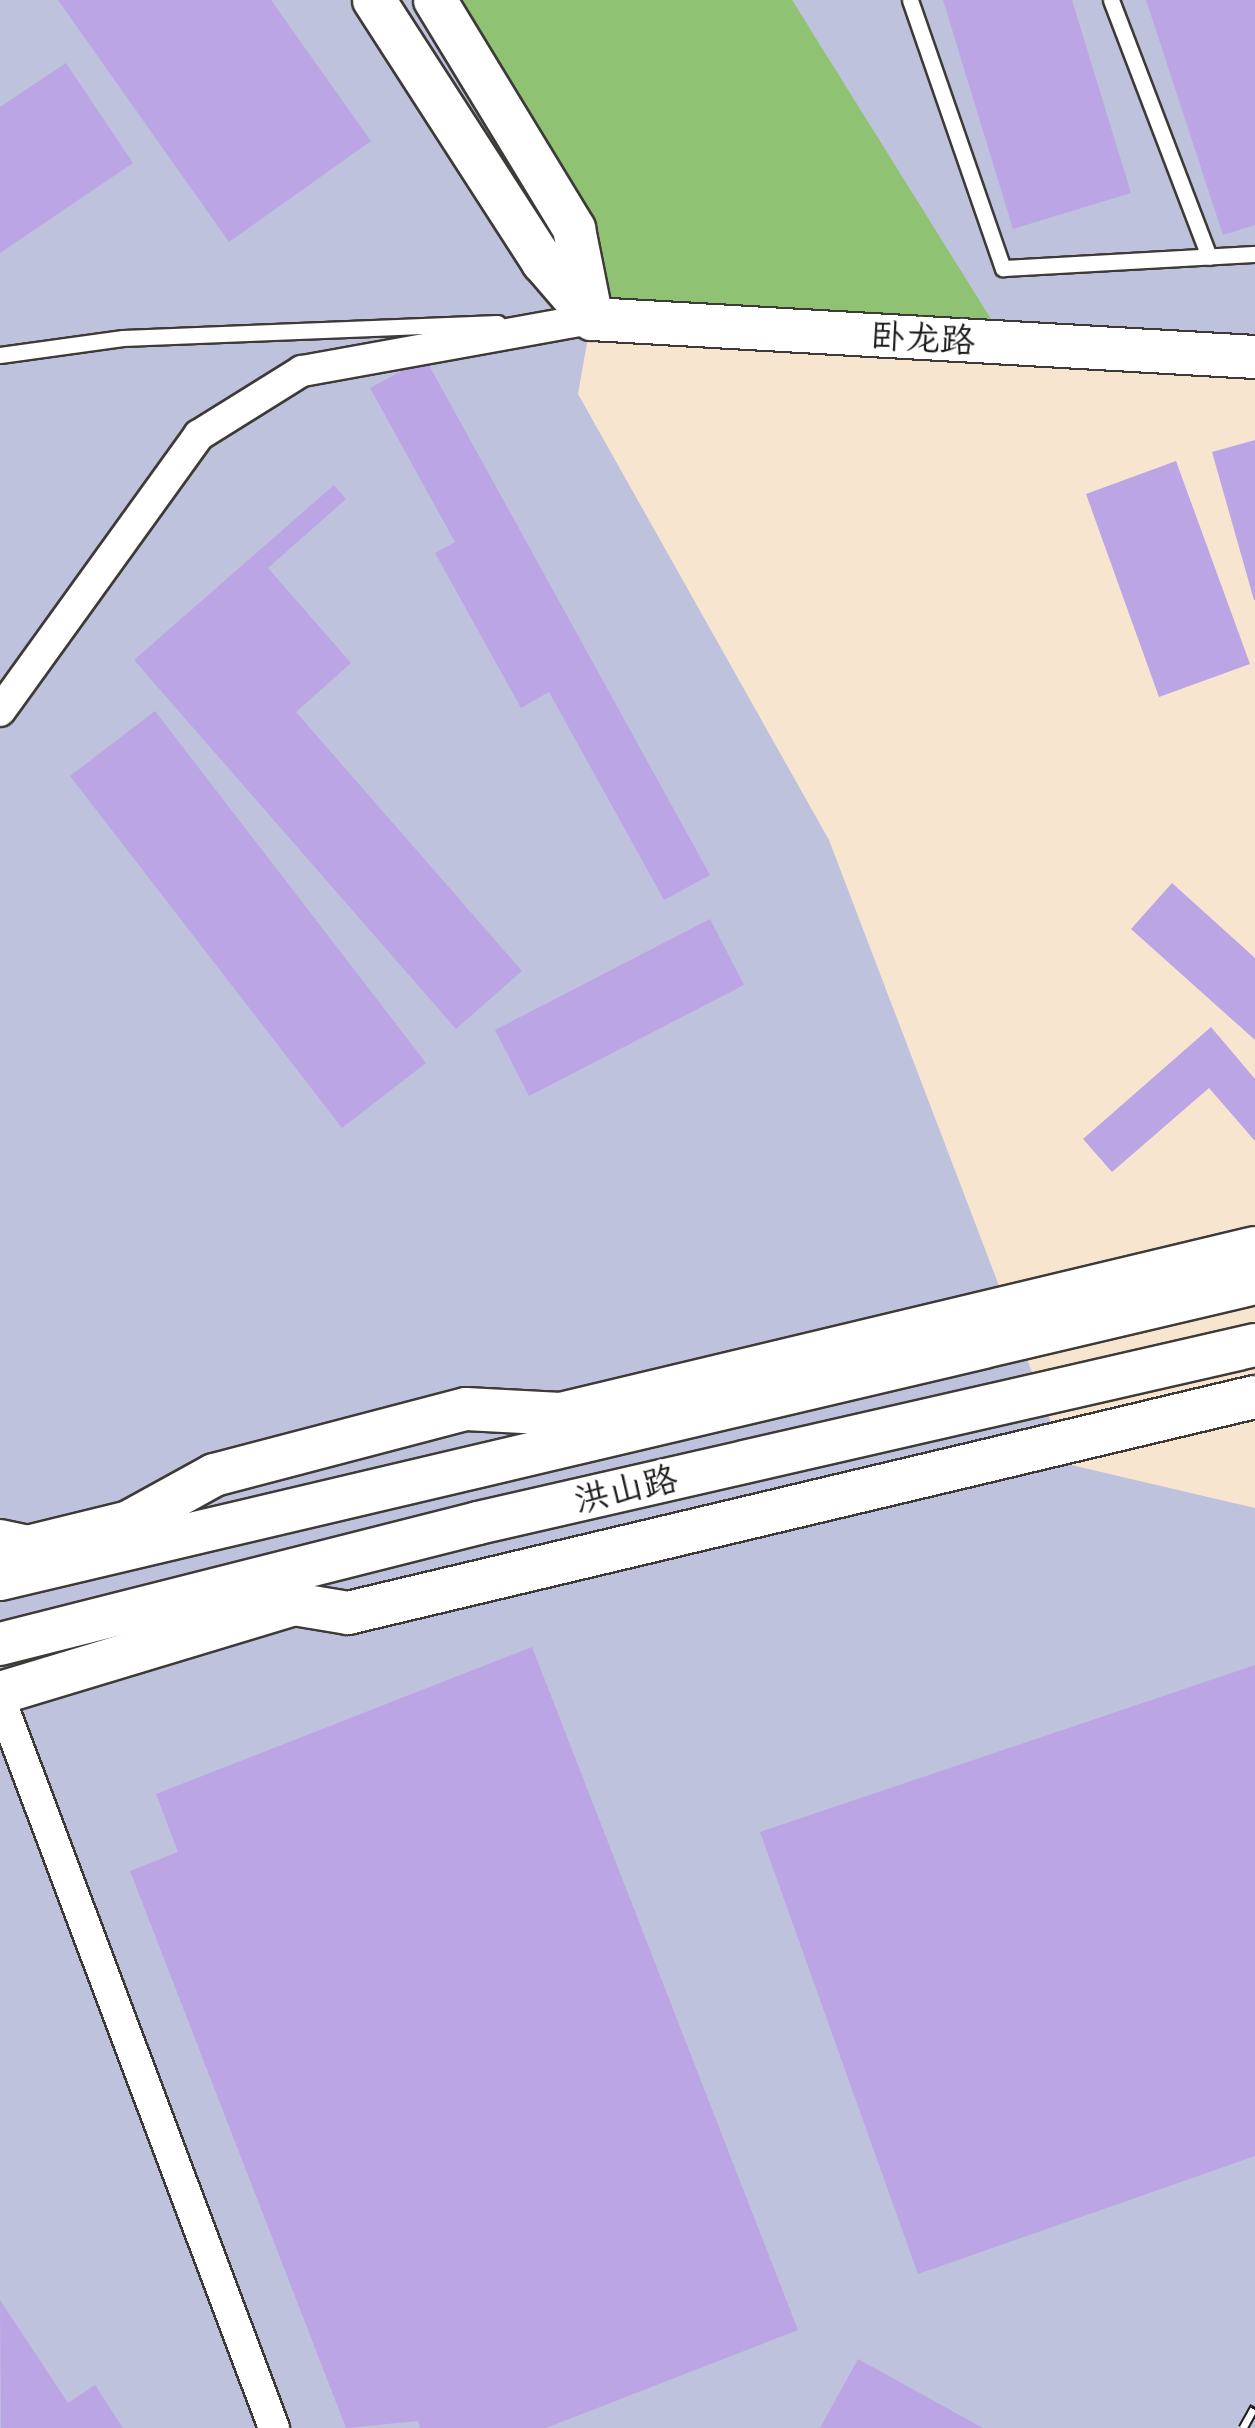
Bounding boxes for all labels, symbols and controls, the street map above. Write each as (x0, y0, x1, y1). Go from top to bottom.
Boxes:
street label: 卧龙路 (869, 314, 977, 362)
street label: 洪山路 (570, 1457, 682, 1521)

